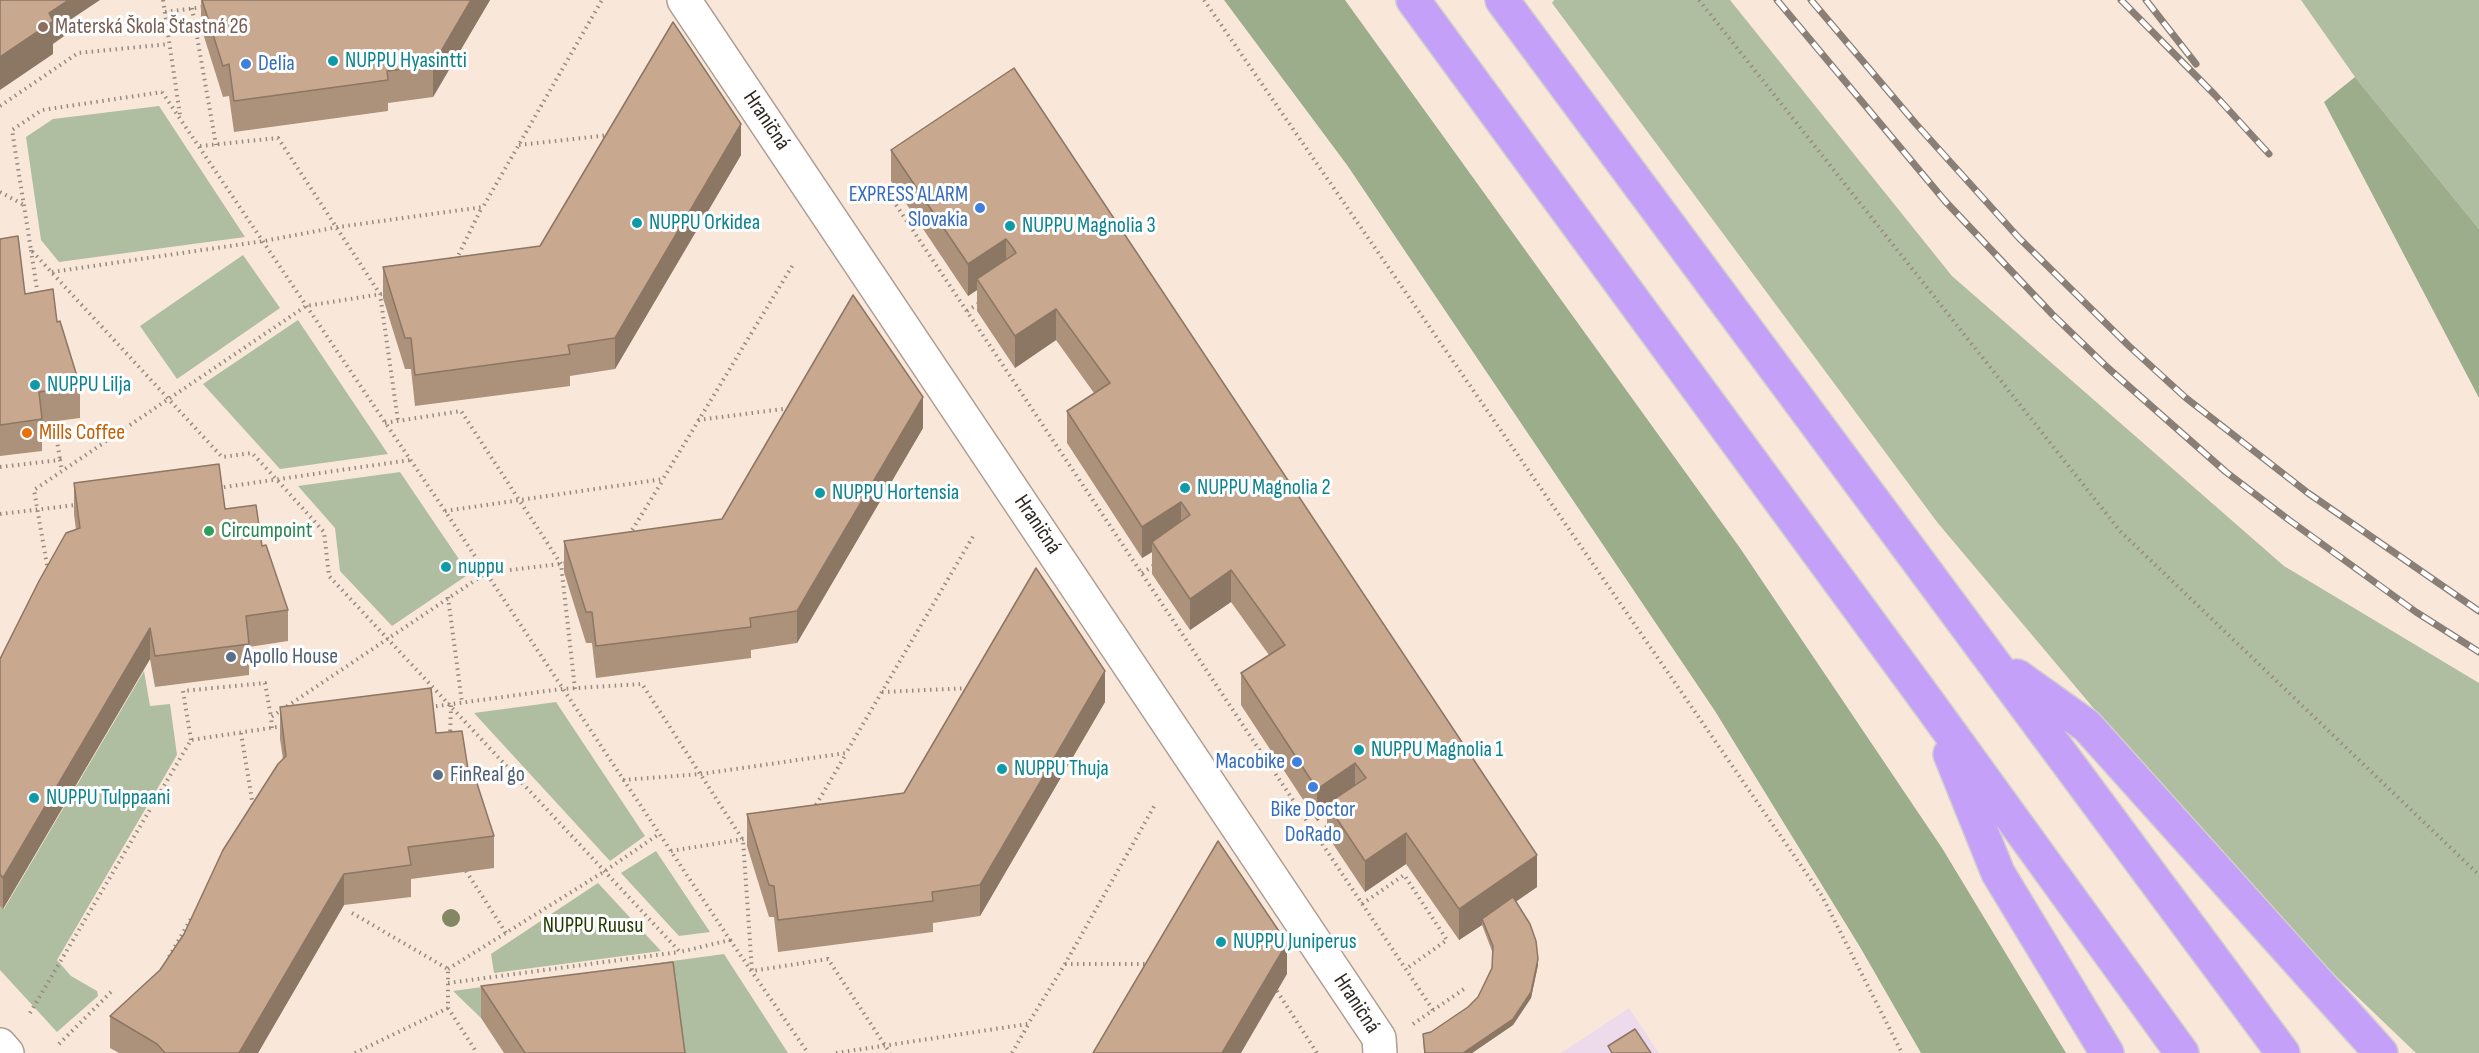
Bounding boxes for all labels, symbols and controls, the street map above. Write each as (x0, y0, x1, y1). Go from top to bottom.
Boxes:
place label: Materská Škola Šťastná 26 (55, 14, 248, 40)
marker: Materská Škola Šťastná 26 (36, 20, 50, 34)
place label: NUPPU Hyasintti (345, 48, 467, 74)
place label: Delia (258, 51, 295, 77)
marker: NUPPU Hyasintti (326, 54, 340, 68)
marker: Delia (239, 57, 253, 71)
street label: Hraničná (737, 86, 795, 156)
place label: EXPRESS ALARM Slovakia (849, 182, 968, 234)
marker: EXPRESS ALARM Slovakia (973, 201, 987, 215)
place label: NUPPU Orkidea (649, 210, 760, 236)
place label: NUPPU Magnolia 3 (1022, 213, 1156, 239)
marker: NUPPU Orkidea (630, 216, 644, 230)
marker: NUPPU Magnolia 3 (1003, 219, 1017, 233)
place label: NUPPU Lilja (47, 372, 131, 398)
marker: NUPPU Lilja (28, 378, 42, 392)
place label: Mills Coffee (39, 420, 125, 446)
marker: Mills Coffee (20, 426, 34, 440)
place label: NUPPU Magnolia 2 (1197, 475, 1331, 501)
place label: NUPPU Hortensia (832, 480, 959, 506)
marker: NUPPU Magnolia 2 (1178, 481, 1192, 495)
marker: NUPPU Hortensia (813, 486, 827, 500)
street label: Hraničná (1008, 490, 1066, 560)
place label: Circumpoint (221, 518, 312, 544)
marker: Circumpoint (202, 524, 216, 538)
place label: nuppu (458, 554, 504, 580)
marker: nuppu (439, 560, 453, 574)
place label: Apollo House (243, 644, 338, 670)
marker: Apollo House (224, 650, 238, 664)
place label: NUPPU Magnolia 1 (1371, 737, 1503, 763)
marker: NUPPU Magnolia 1 (1352, 743, 1366, 757)
place label: Macobike (1216, 749, 1285, 775)
marker: Macobike (1290, 755, 1304, 769)
place label: NUPPU Thuja (1014, 756, 1109, 782)
place label: FinReal go (450, 762, 525, 788)
marker: NUPPU Thuja (995, 762, 1009, 776)
marker: FinReal go (431, 768, 445, 782)
marker: Bike Doctor DoRado (1306, 780, 1320, 794)
place label: NUPPU Tulppaani (46, 785, 170, 811)
marker: NUPPU Tulppaani (27, 791, 41, 805)
place label: Bike Doctor DoRado (1271, 797, 1355, 848)
park label: NUPPU Ruusu (543, 913, 643, 939)
place label: NUPPU Juniperus (1233, 929, 1357, 955)
marker: NUPPU Juniperus (1214, 935, 1228, 949)
street label: Hraničná (1327, 969, 1385, 1039)

